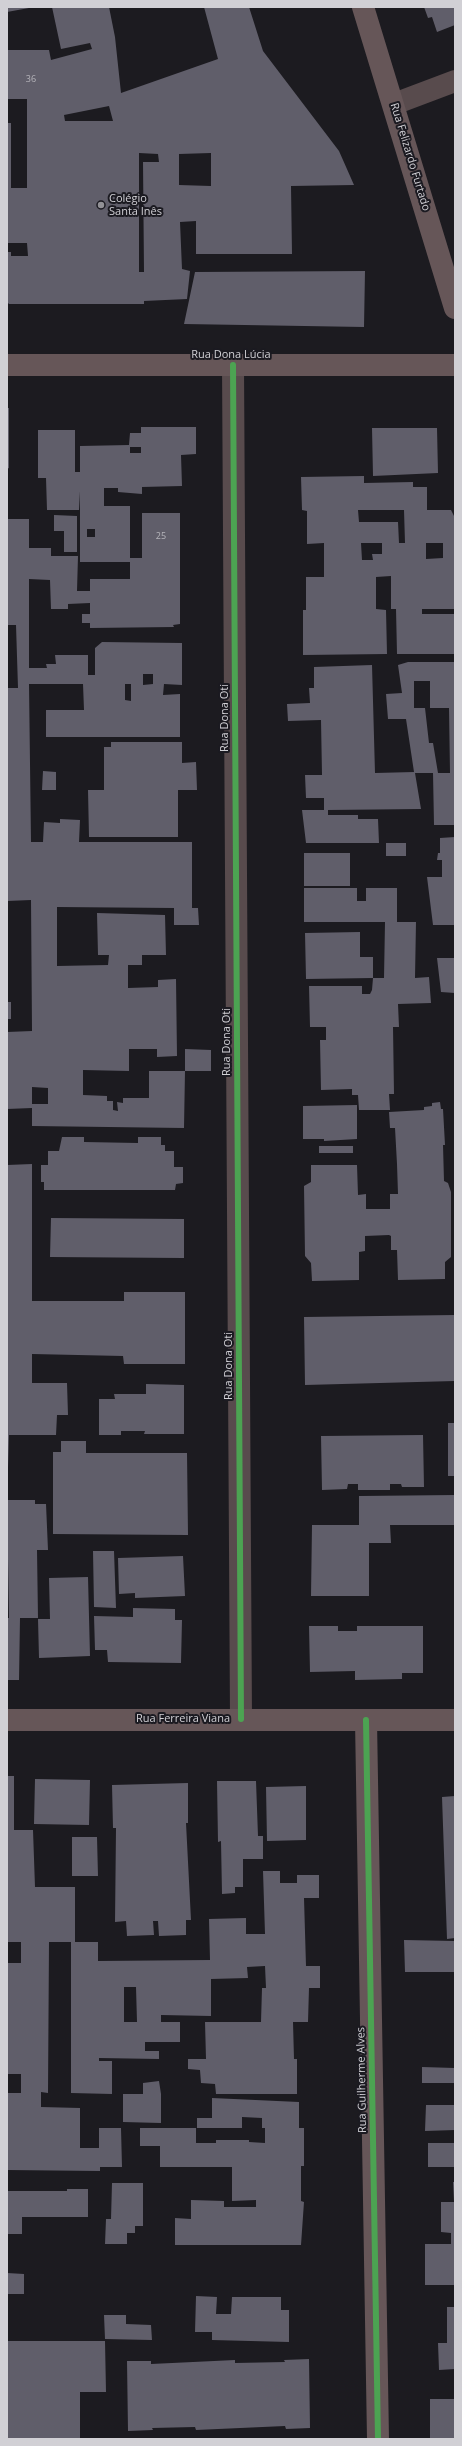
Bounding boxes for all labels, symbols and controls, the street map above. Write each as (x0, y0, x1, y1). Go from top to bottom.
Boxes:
house number: 36 (26, 74, 36, 84)
street label: Rua Felizardo Furtado (387, 101, 433, 213)
place label: Colégio Santa Inês (109, 192, 162, 218)
marker: Colégio Santa Inês (96, 200, 106, 210)
street label: Rua Dona Lúcia (191, 348, 271, 362)
house number: 25 (156, 531, 166, 541)
street label: Rua Dona Oti (218, 684, 232, 752)
street label: Rua Dona Oti (220, 1008, 234, 1076)
street label: Rua Dona Oti (222, 1332, 236, 1400)
street label: Rua Ferreira Viana (136, 1712, 230, 1726)
street label: Rua Guilherme Alves (354, 2027, 370, 2133)

